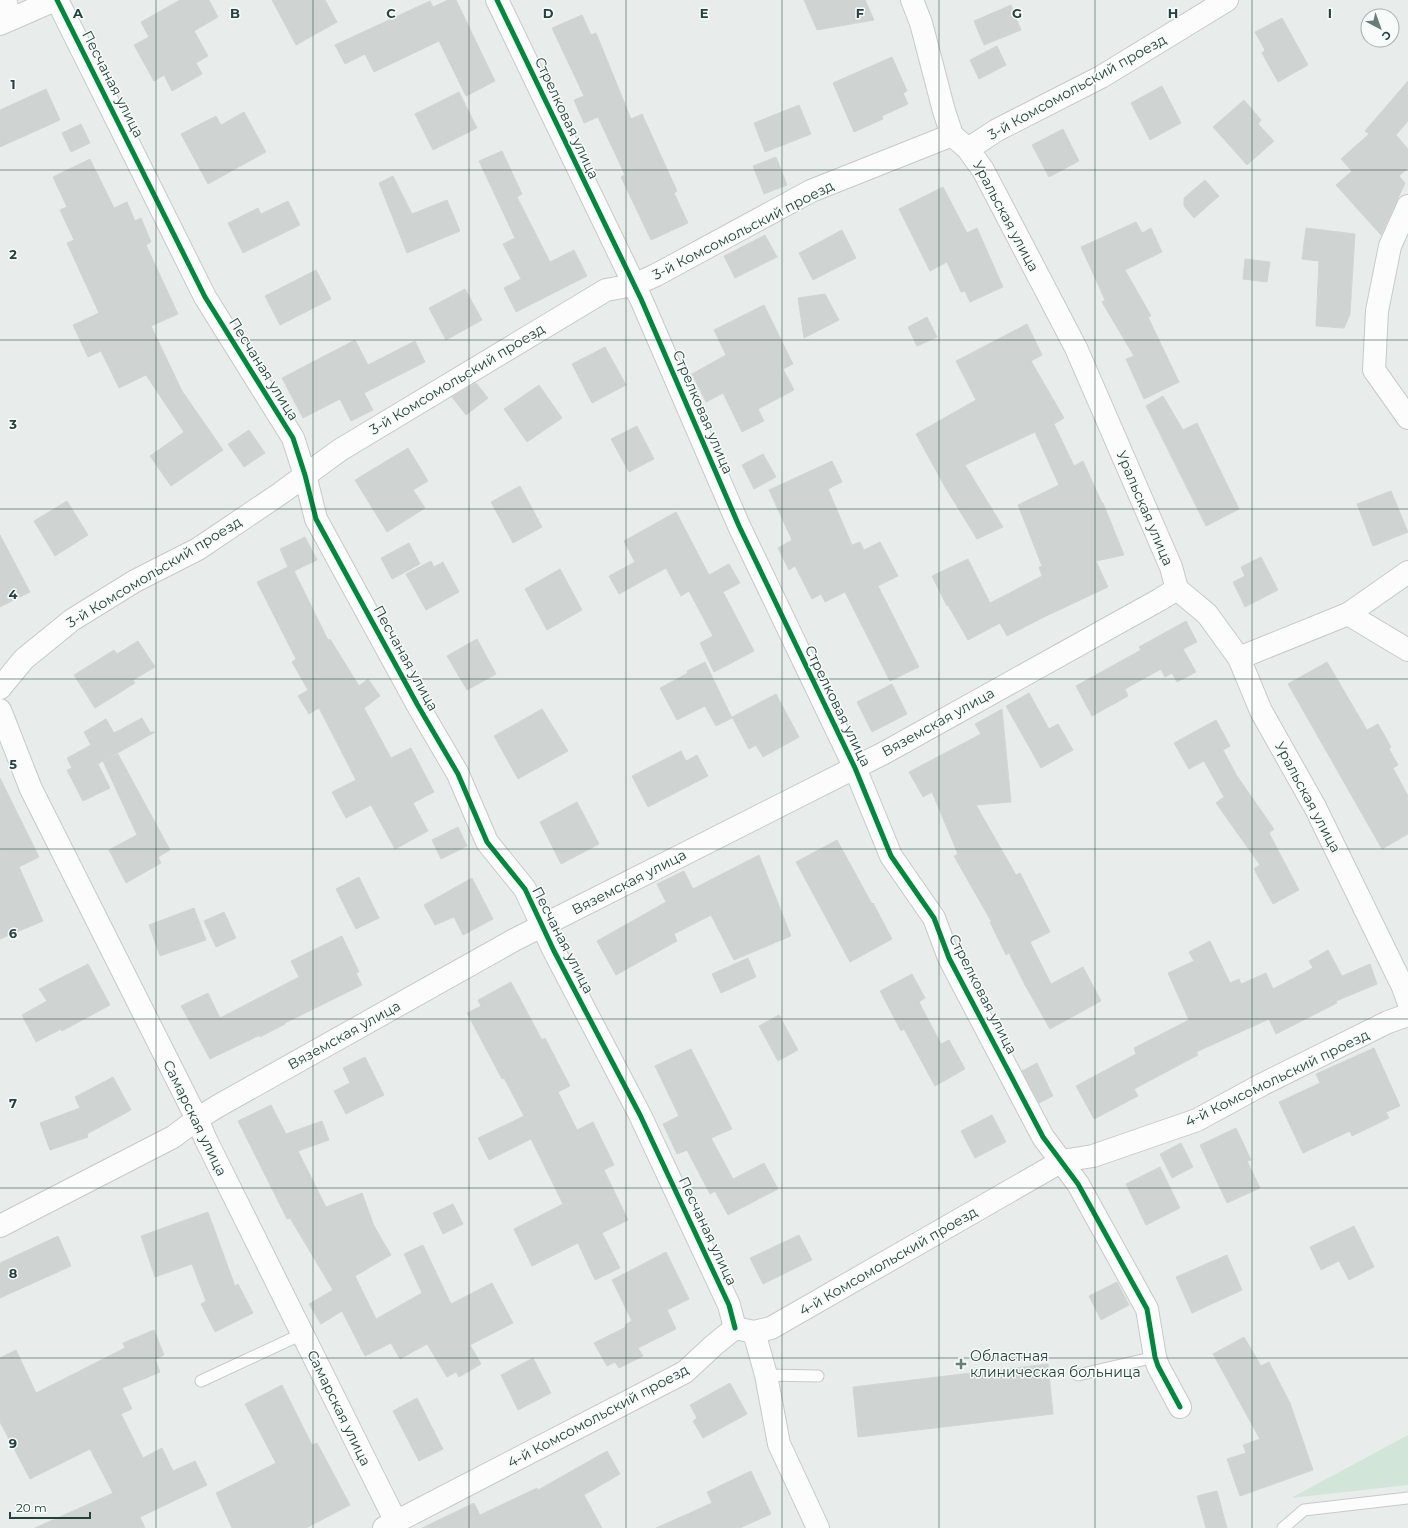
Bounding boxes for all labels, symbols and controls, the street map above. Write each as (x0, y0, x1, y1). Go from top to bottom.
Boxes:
text: A (72, 5, 84, 21)
text: B (230, 5, 240, 21)
text: C (386, 5, 396, 21)
text: D (543, 5, 554, 21)
text: E (700, 5, 709, 21)
text: F (856, 5, 864, 21)
text: G (1012, 5, 1022, 21)
text: H (1168, 5, 1178, 21)
text: I (1328, 5, 1332, 21)
north arrow (1360, 8, 1400, 48)
street label: Песчаная улица (78, 27, 148, 141)
text: С (1379, 28, 1394, 43)
street label: 3-й Комсомольский проезд (985, 30, 1169, 144)
street label: Стрелковая улица (531, 54, 603, 182)
text: 1 (10, 76, 16, 92)
street label: Уральская улица (969, 157, 1043, 275)
street label: 3-й Комсомольский проезд (649, 176, 837, 284)
text: 2 (9, 246, 17, 262)
street label: Песчаная улица (225, 314, 303, 424)
street label: 3-й Комсомольский проезд (366, 319, 548, 439)
street label: Стрелковая улица (669, 347, 737, 477)
text: 3 (8, 416, 17, 432)
street label: Уральская улица (1113, 448, 1177, 568)
street label: 3-й Комсомольский проезд (63, 512, 245, 632)
text: 4 (9, 586, 18, 602)
street label: Песчаная улица (369, 602, 443, 714)
street label: Стрелковая улица (801, 642, 875, 770)
street label: Вяземская улица (879, 684, 997, 760)
street label: Уральская улица (1271, 738, 1345, 856)
text: 5 (9, 756, 17, 772)
street label: Вяземская улица (569, 845, 689, 919)
street label: Песчаная улица (528, 883, 598, 997)
text: 6 (9, 925, 18, 941)
street label: Стрелковая улица (945, 931, 1021, 1057)
street label: Вяземская улица (285, 997, 403, 1073)
street label: 4-й Комсомольский проезд (1182, 1025, 1372, 1131)
street label: Самарская улица (159, 1057, 231, 1179)
text: 7 (9, 1095, 17, 1111)
street label: Песчаная улица (675, 1174, 741, 1288)
street label: 4-й Комсомольский проезд (796, 1202, 980, 1320)
text: 8 (9, 1265, 18, 1281)
street label: Самарская улица (303, 1347, 375, 1469)
place label: Областная клиническая больница (970, 1347, 1141, 1381)
marker: Областная клиническая больница (955, 1358, 967, 1370)
street label: 4-й Комсомольский проезд (504, 1360, 692, 1472)
text: 9 (9, 1435, 17, 1451)
scale bar (10, 1494, 90, 1520)
text: 20 m (16, 1500, 47, 1515)

